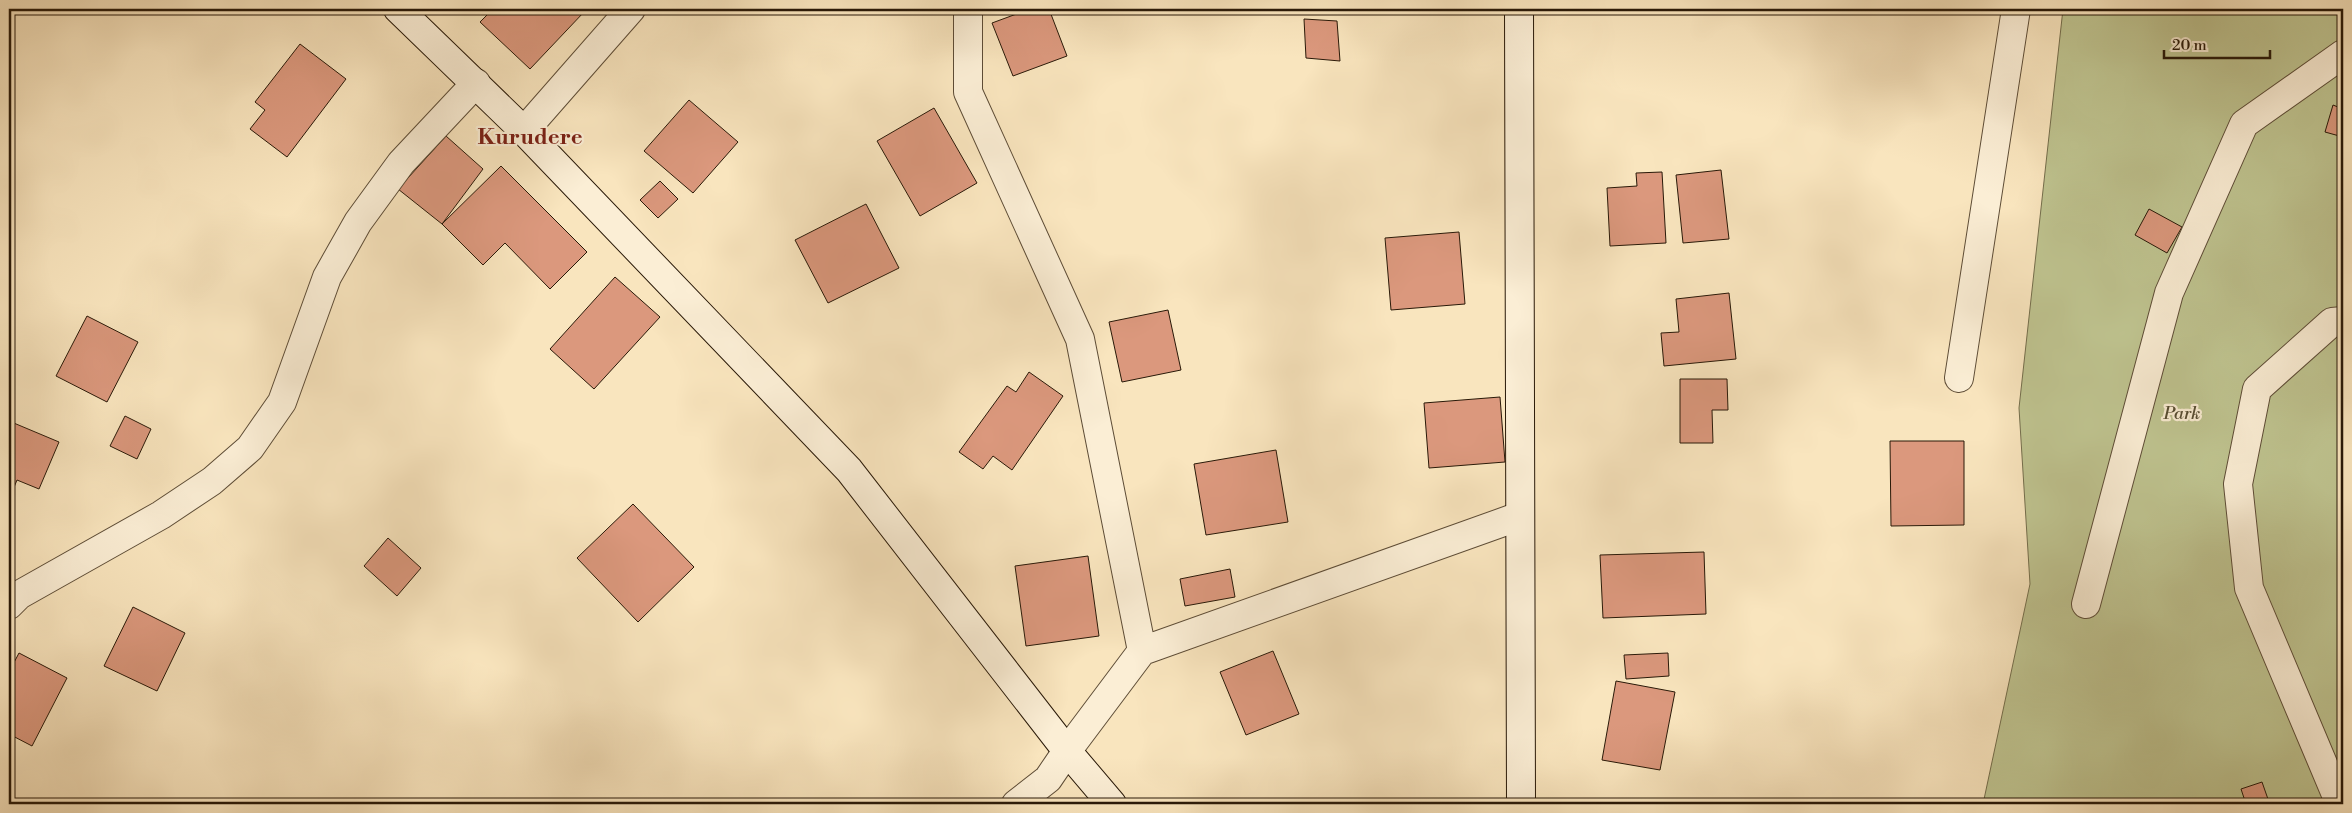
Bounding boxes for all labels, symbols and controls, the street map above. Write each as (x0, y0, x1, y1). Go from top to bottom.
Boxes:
scale bar (2164, 28, 2271, 60)
text: 20 m (2172, 36, 2207, 55)
district label: Kurudere (478, 124, 583, 151)
park label: Park (2163, 402, 2200, 425)

